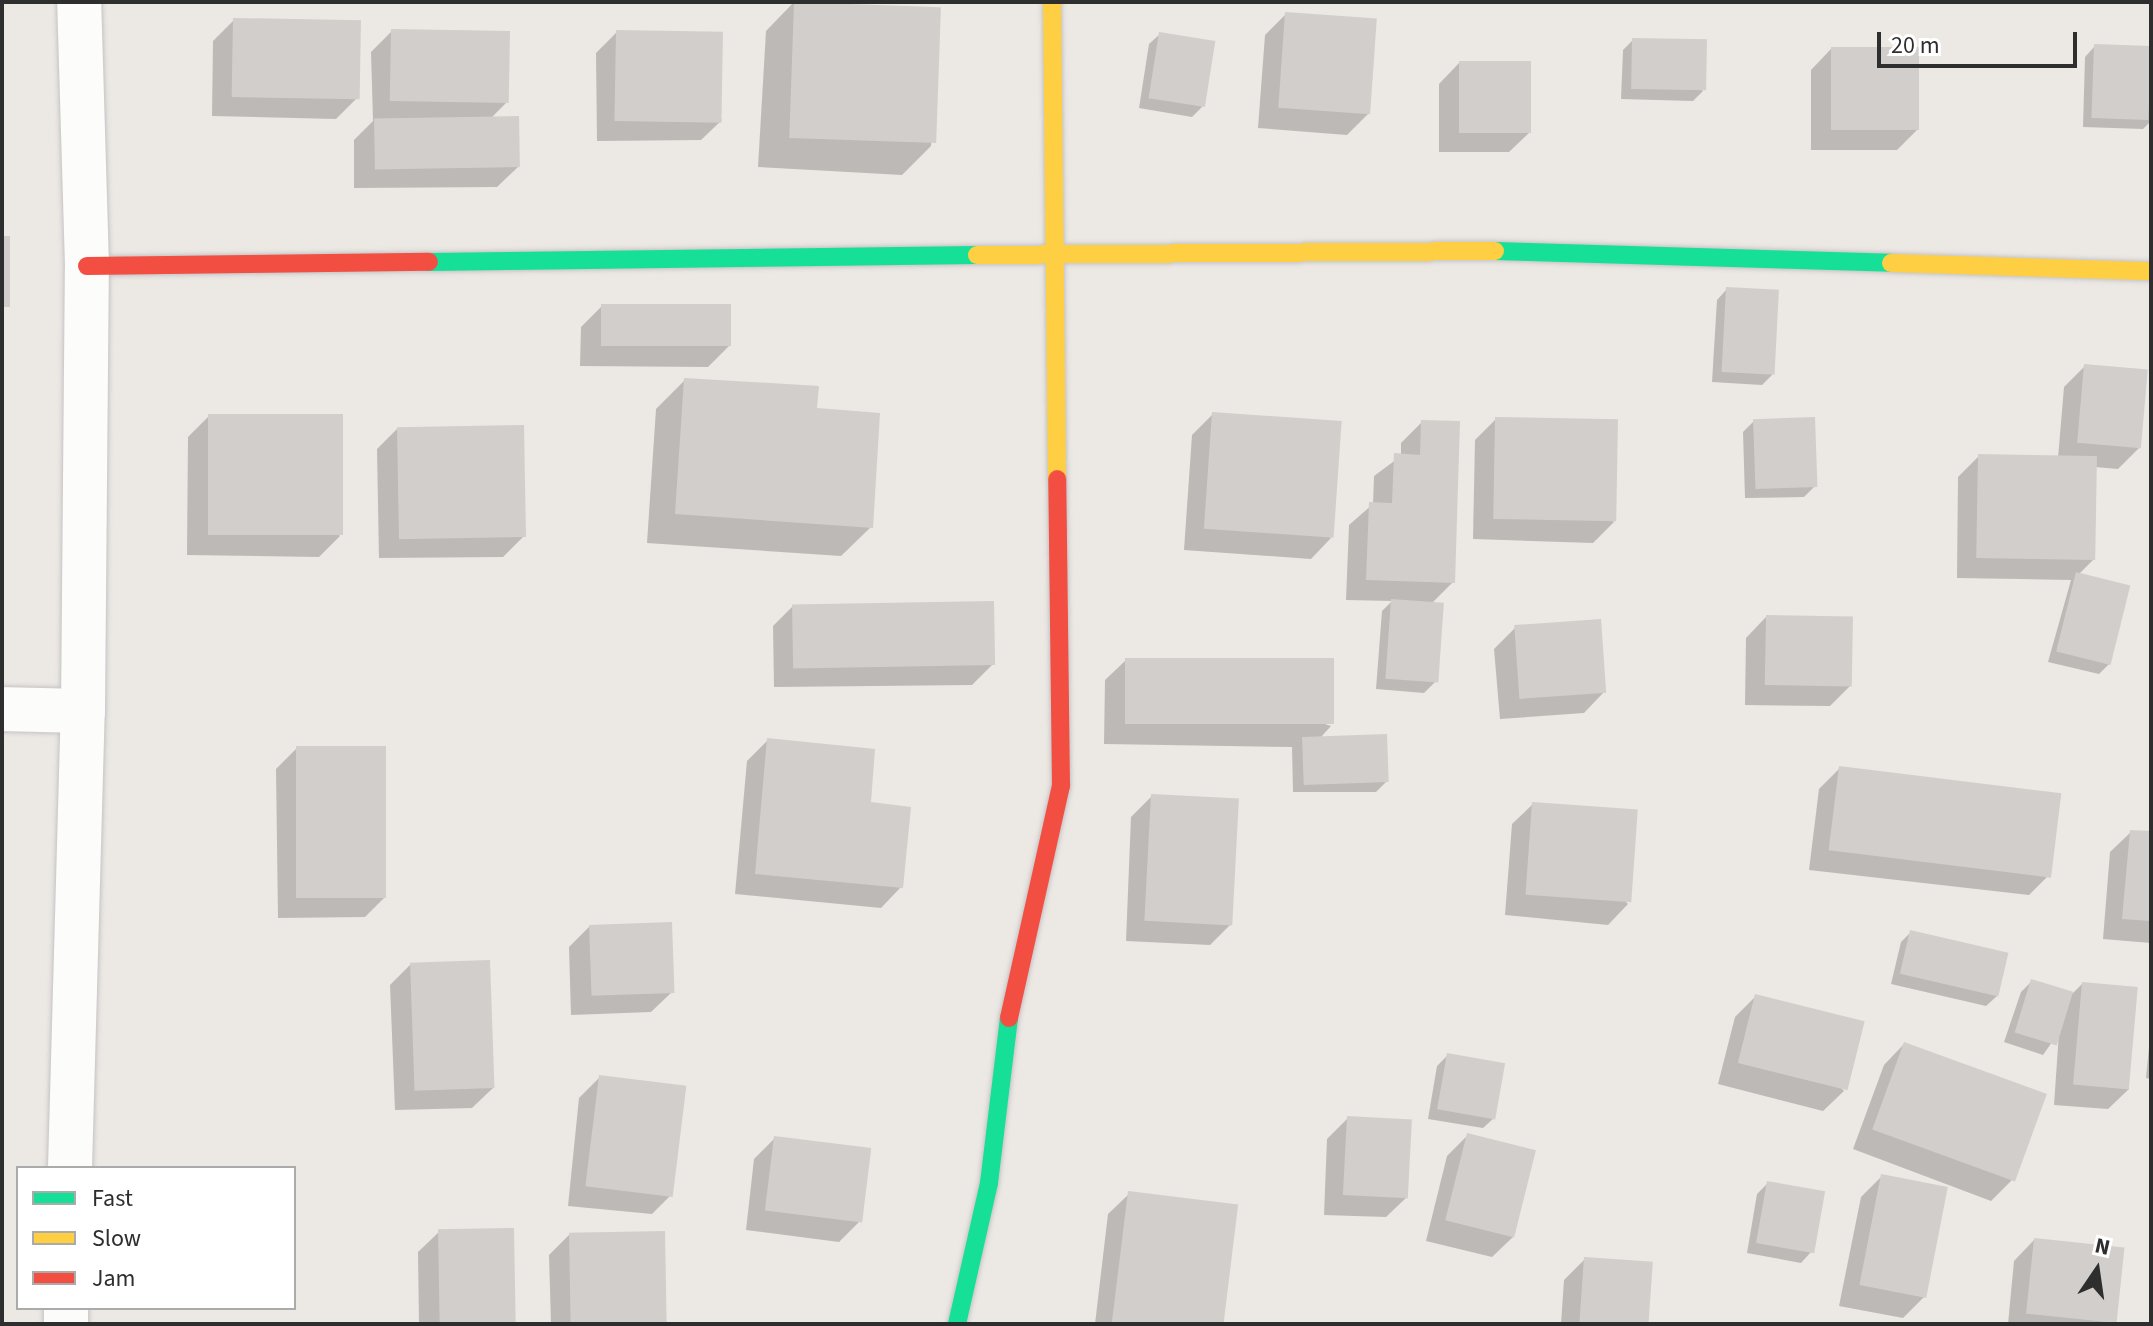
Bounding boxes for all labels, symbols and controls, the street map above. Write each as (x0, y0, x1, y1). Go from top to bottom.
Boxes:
scale bar (1881, 16, 2081, 66)
text: 20 m (1891, 28, 1940, 63)
legend (16, 1166, 296, 1310)
text: Fast (92, 1181, 133, 1216)
text: Slow (92, 1221, 141, 1256)
text: N (2092, 1229, 2113, 1264)
north arrow (2057, 1230, 2137, 1310)
text: Jam (92, 1261, 136, 1296)

